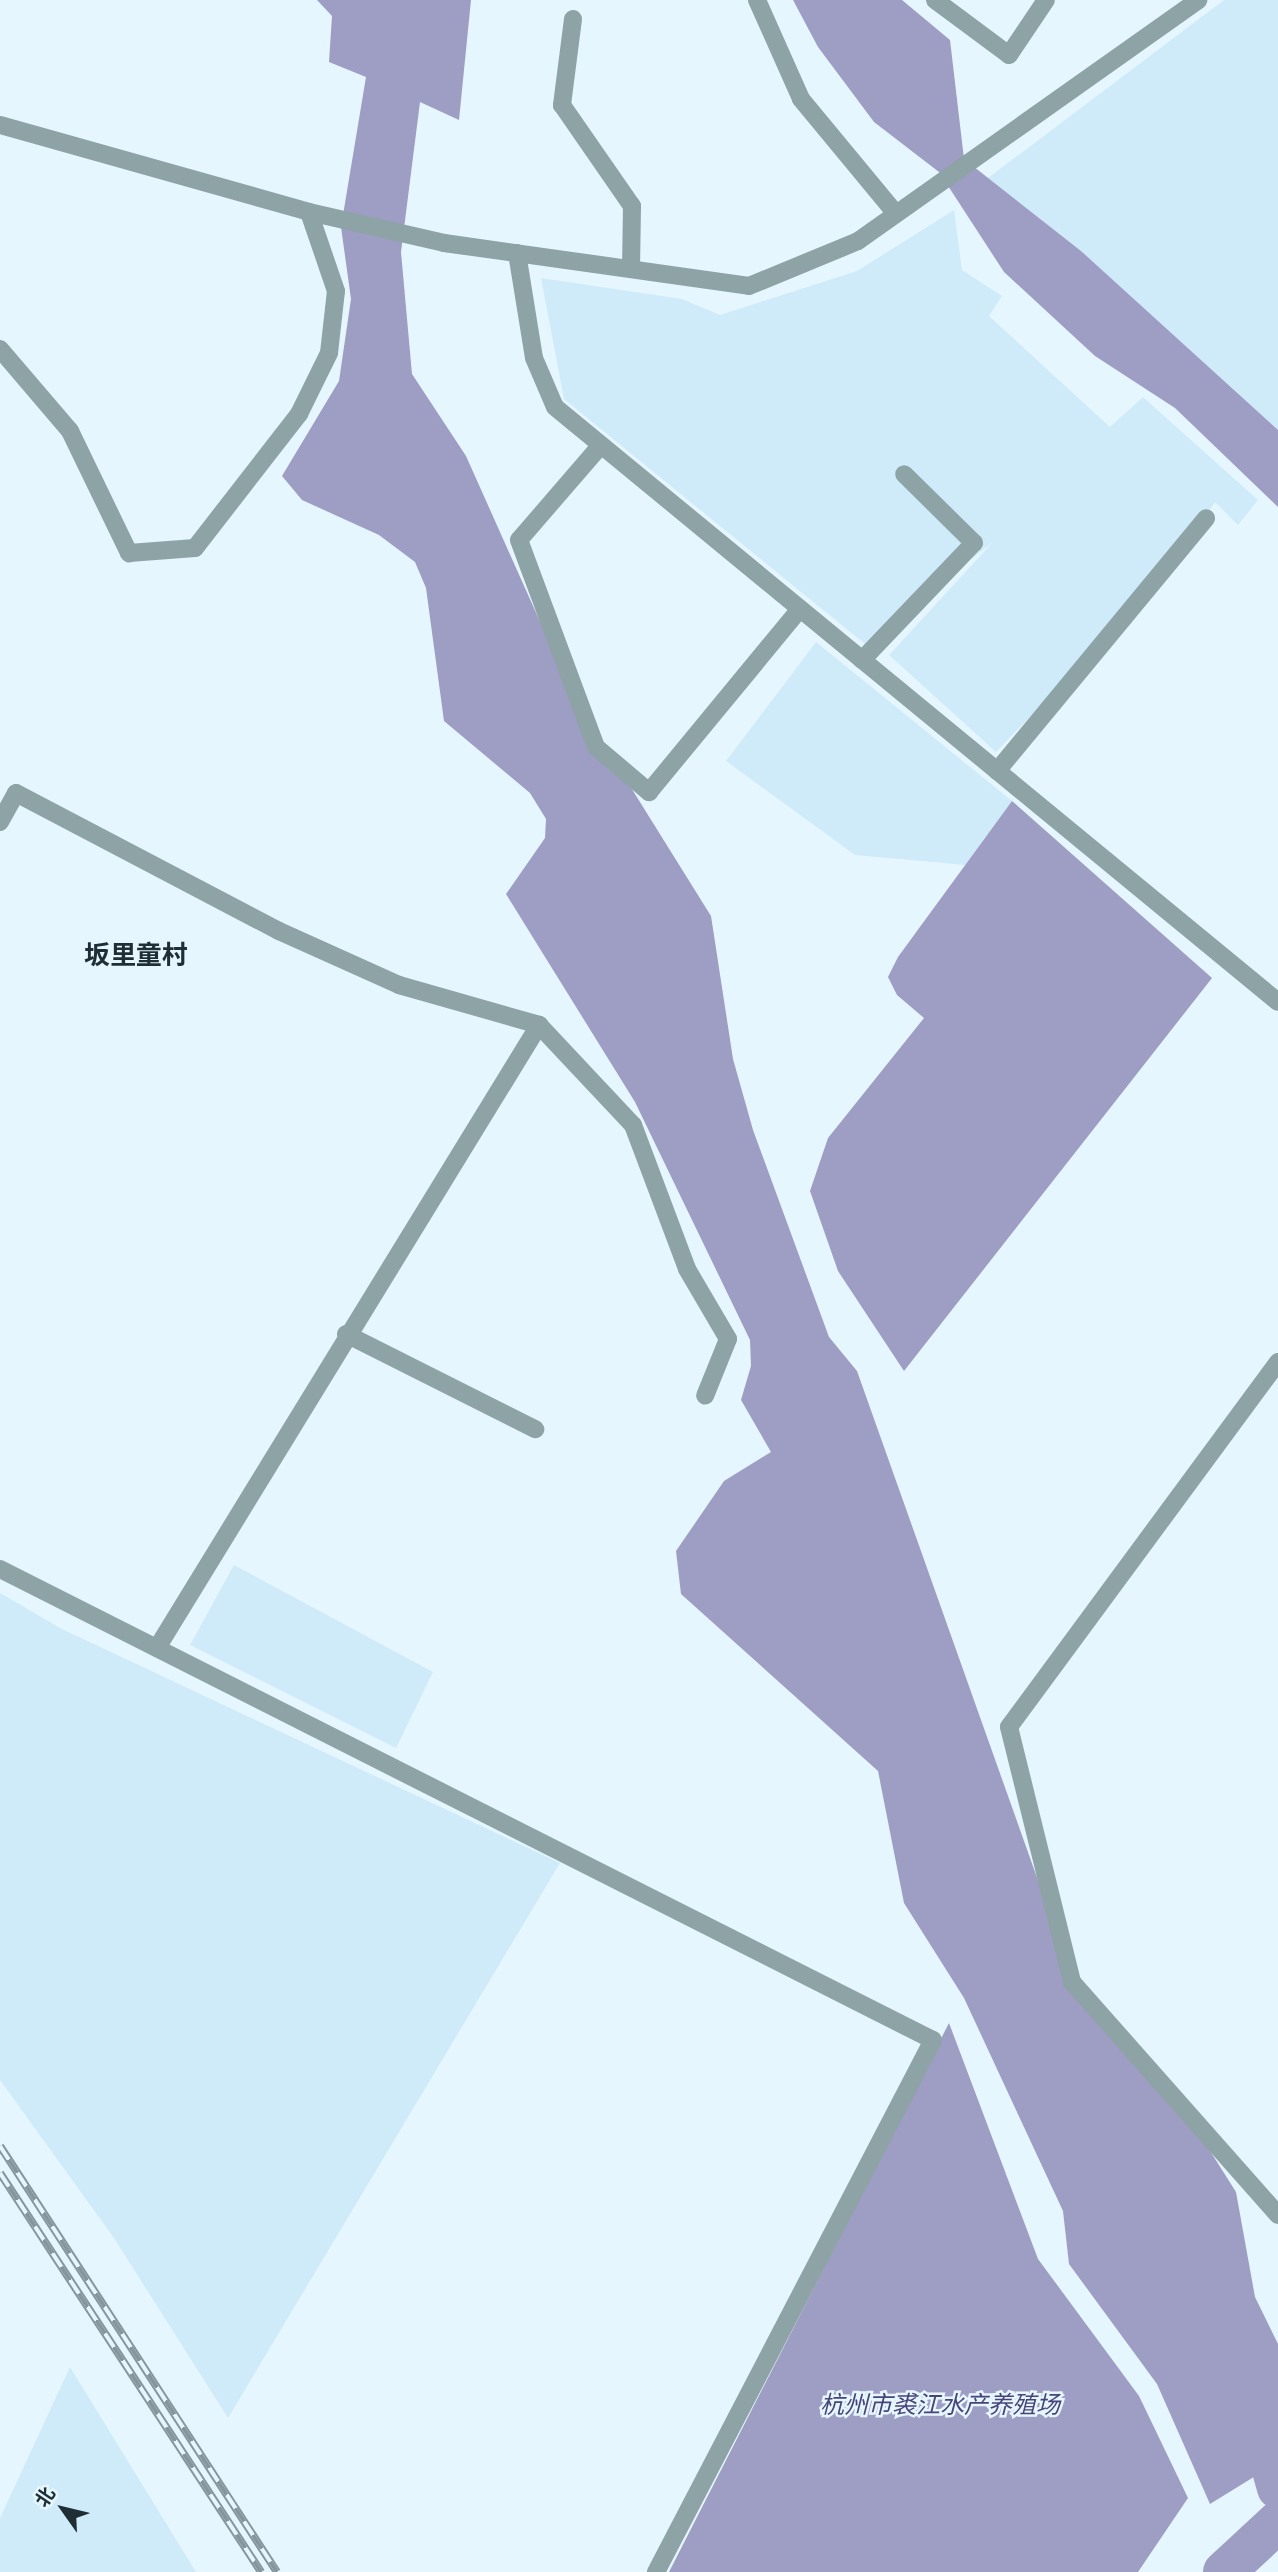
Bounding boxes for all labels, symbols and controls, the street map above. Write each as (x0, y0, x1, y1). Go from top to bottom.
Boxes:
district label: 坂里童村 (84, 940, 188, 972)
water label: 杭州市裘江水产养殖场 (820, 2392, 1060, 2420)
north arrow (28, 2474, 98, 2544)
text: 北 (31, 2483, 60, 2511)

